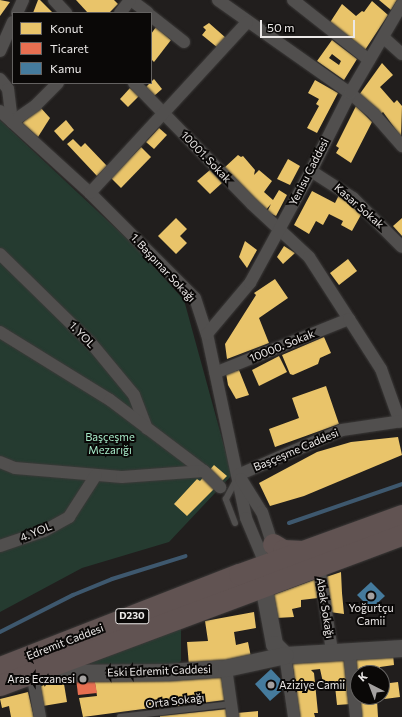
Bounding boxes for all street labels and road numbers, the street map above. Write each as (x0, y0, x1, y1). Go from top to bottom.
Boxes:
street label: 10001. Sokak (178, 129, 234, 185)
street label: Yenisu Caddesi (286, 136, 332, 208)
street label: Kasar Sokak (332, 181, 386, 231)
street label: 1. Başpınar Sokağı (128, 231, 198, 305)
street label: 1. YOL (66, 319, 98, 351)
street label: 10000. Sokak (248, 327, 316, 365)
street label: Başçeşme Caddesi (251, 426, 341, 474)
street label: 4. YOL (18, 520, 54, 544)
street label: Abak Sokağı (314, 577, 336, 639)
road number: D230 (115, 608, 149, 624)
street label: Edremit Caddesi (25, 621, 105, 663)
street label: Eski Edremit Caddesi (107, 663, 211, 679)
street label: Orta Sokağı (145, 691, 205, 711)

